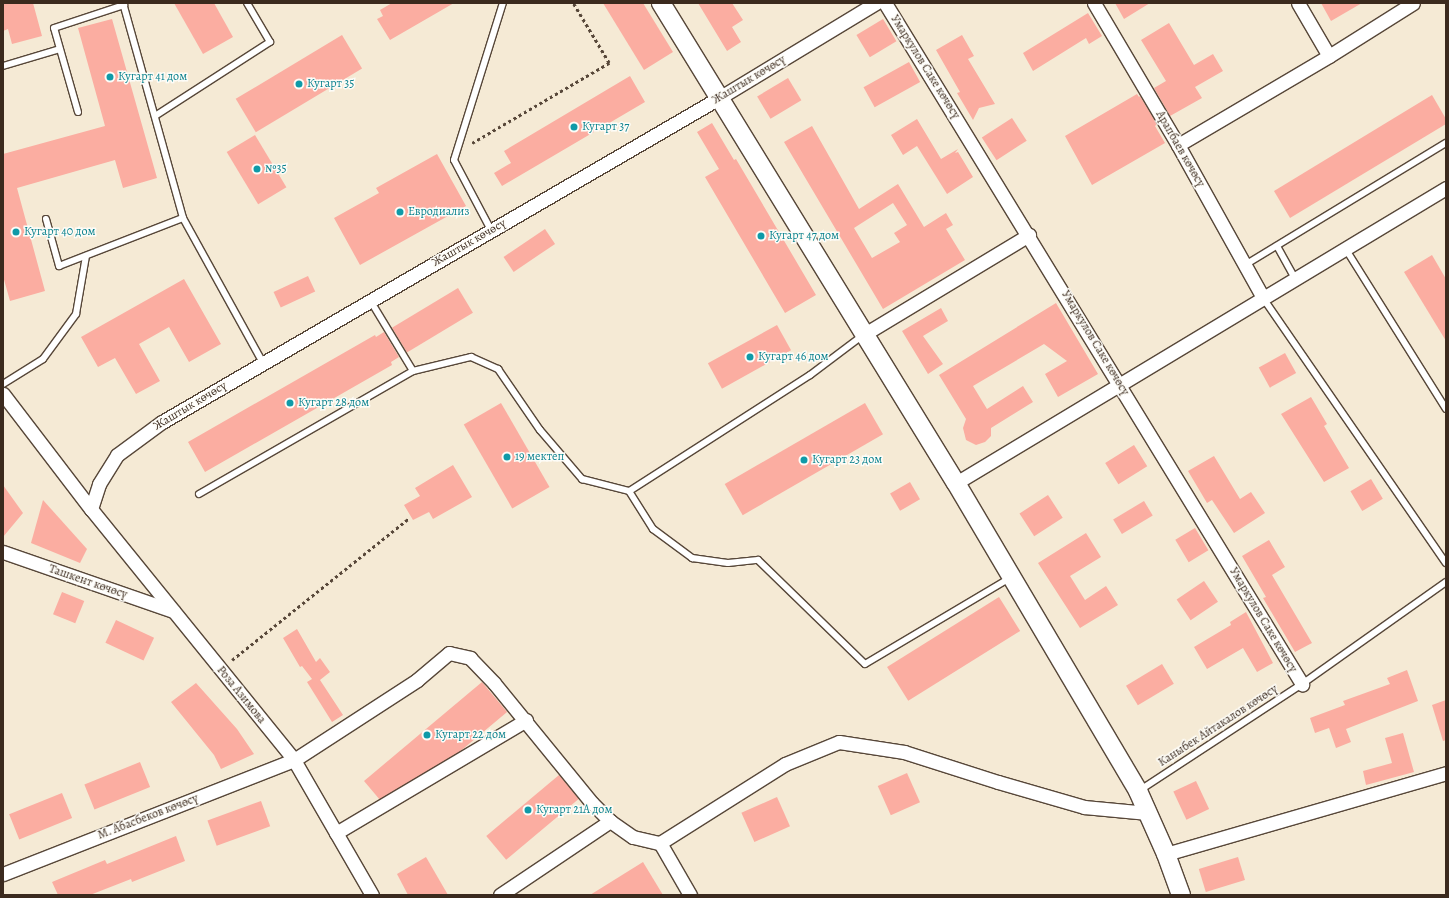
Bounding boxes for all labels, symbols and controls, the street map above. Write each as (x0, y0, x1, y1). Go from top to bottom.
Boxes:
street label: Умаркулов Саке көчөсү (887, 12, 963, 122)
street label: Жаштык көчөсү (710, 53, 788, 107)
place label: Кугарт 41 дом (118, 70, 187, 84)
marker: Кугарт 41 дом (105, 72, 115, 82)
place label: Кугарт 35 (307, 77, 354, 91)
marker: Кугарт 35 (294, 79, 304, 89)
street label: Арапбаев көчөсү (1152, 108, 1208, 190)
place label: Кугарт 37 (582, 120, 629, 134)
marker: Кугарт 37 (569, 122, 579, 132)
place label: №35 (265, 162, 287, 176)
marker: №35 (252, 164, 262, 174)
place label: Евродиализ (408, 205, 469, 219)
marker: Евродиализ (395, 207, 405, 217)
street label: Жаштык көчөсү (430, 216, 508, 270)
place label: Кугарт 40 дом (24, 225, 95, 239)
marker: Кугарт 40 дом (11, 227, 21, 237)
place label: Кугарт 47 дом (769, 229, 839, 243)
marker: Кугарт 47 дом (756, 231, 766, 241)
street label: Умаркулов Саке көчөсү (1058, 288, 1132, 398)
place label: Кугарт 46 дом (758, 350, 829, 364)
marker: Кугарт 46 дом (745, 352, 755, 362)
street label: Жаштык көчөсү (151, 379, 229, 433)
place label: Кугарт 28 дом (298, 396, 369, 410)
marker: Кугарт 28 дом (285, 398, 295, 408)
place label: 19 мектеп (515, 450, 564, 464)
marker: 19 мектеп (502, 452, 512, 462)
place label: Кугарт 23 дом (812, 453, 882, 467)
marker: Кугарт 23 дом (799, 455, 809, 465)
street label: Ташкент көчөсү (47, 562, 129, 602)
street label: Умаркулов Саке көчөсү (1226, 565, 1300, 675)
street label: Роза Азимова (213, 663, 269, 727)
street label: Каныбек Айтакалов көчөсү (1156, 682, 1280, 770)
place label: Кугарт 22 дом (435, 728, 506, 742)
marker: Кугарт 22 дом (422, 730, 432, 740)
street label: М. Абасбеков көчөсү (96, 791, 200, 843)
place label: Кугарт 21А дом (536, 803, 612, 817)
marker: Кугарт 21А дом (523, 805, 533, 815)

